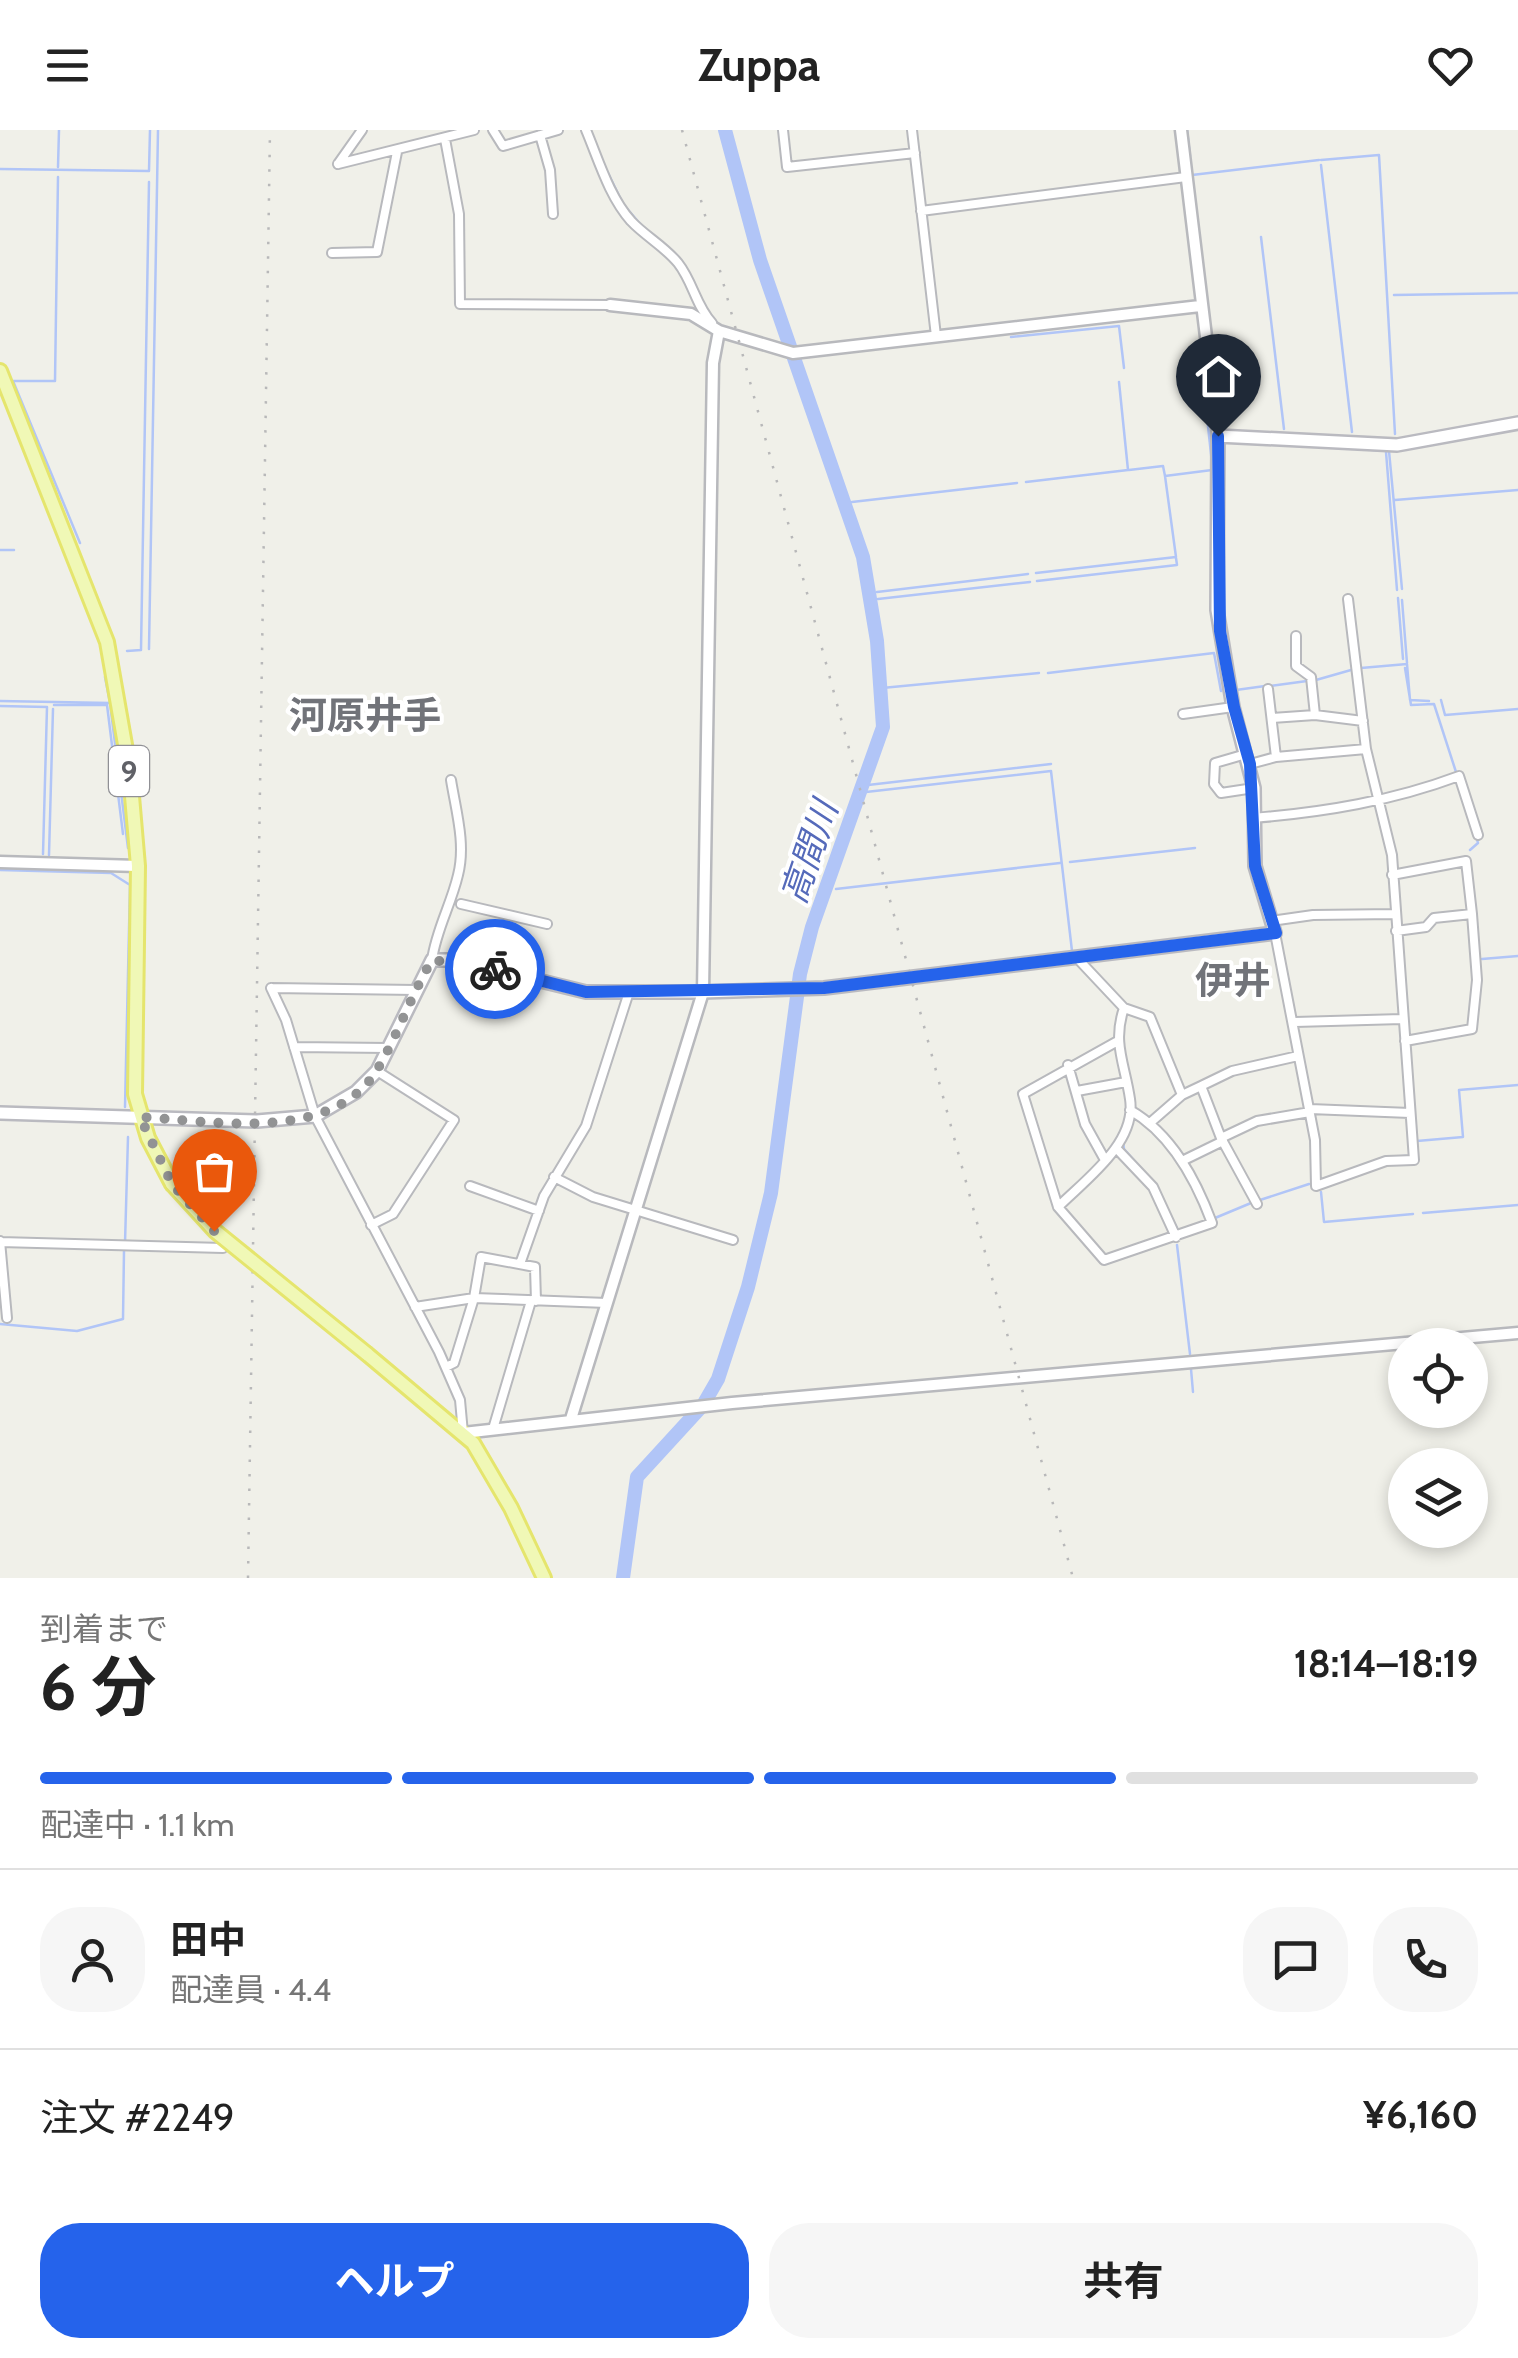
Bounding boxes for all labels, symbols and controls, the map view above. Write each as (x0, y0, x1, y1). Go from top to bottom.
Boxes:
icon: menu (40, 38, 95, 93)
text: Zuppa (698, 38, 820, 92)
icon: heart (1423, 38, 1478, 93)
pin (1176, 334, 1261, 437)
icon: home (1191, 349, 1246, 404)
district label: 河原井手 (289, 692, 441, 739)
road number: 9 (109, 746, 149, 796)
water label: 高間川 (772, 792, 848, 909)
courier (445, 919, 545, 1019)
icon: bike (468, 942, 523, 997)
district label: 伊井 (1195, 957, 1271, 1004)
pin (172, 1129, 257, 1232)
icon: bag (187, 1144, 242, 1199)
map controls (1388, 1328, 1488, 1548)
button: locate (1388, 1328, 1488, 1428)
button: layers (1388, 1448, 1488, 1548)
text: 到着まで (40, 1609, 168, 1648)
text: 18:14–18:19 (1294, 1640, 1478, 1687)
text: 6 分 (40, 1647, 156, 1726)
text: 配達中 · 1.1 km (40, 1805, 235, 1844)
button: person (40, 1907, 145, 2012)
button: chat (1243, 1907, 1348, 2012)
button: phone (1373, 1907, 1478, 2012)
text: 田中 (170, 1916, 246, 1963)
text: 配達員 · 4.4 (170, 1970, 331, 2009)
text: ¥6,160 (1363, 2091, 1478, 2138)
text: 注文 #2249 (40, 2094, 235, 2141)
button: ヘルプ (40, 2223, 749, 2338)
button: 共有 (769, 2223, 1478, 2338)

